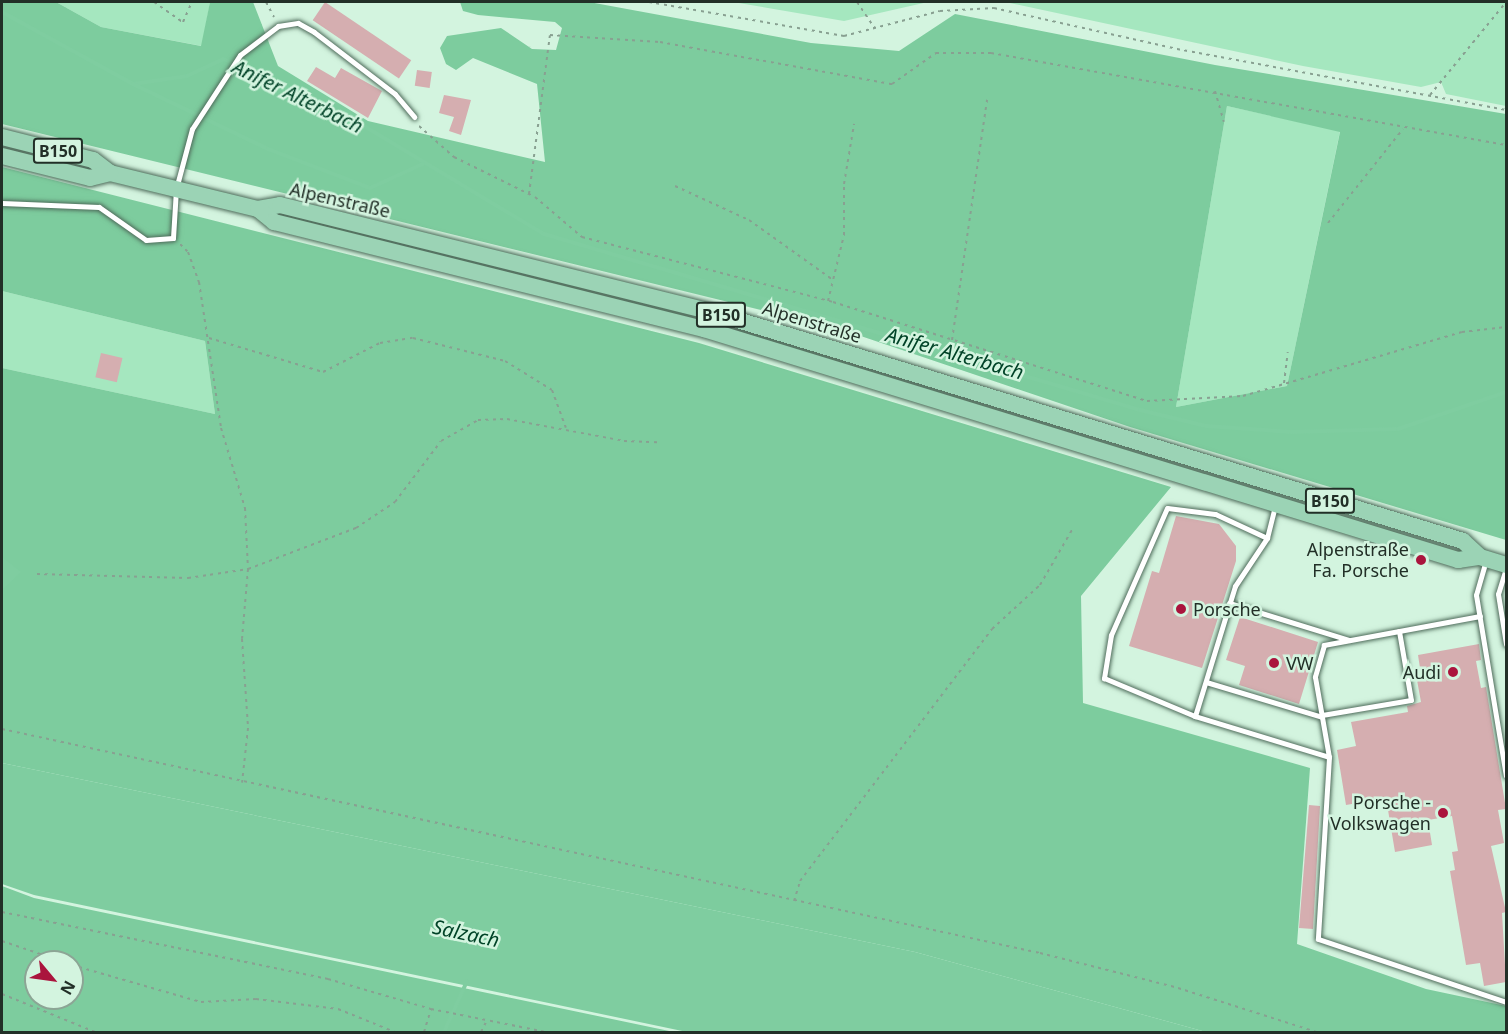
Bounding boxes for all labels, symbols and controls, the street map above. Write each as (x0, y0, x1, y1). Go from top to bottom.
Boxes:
water label: Anifer Alterbach (229, 54, 367, 138)
road number: B150 (32, 138, 84, 164)
street label: Alpenstraße (288, 178, 392, 222)
street label: Alpenstraße (760, 297, 864, 347)
road number: B150 (696, 302, 746, 328)
water label: Anifer Alterbach (883, 322, 1027, 384)
road number: B150 (1304, 488, 1356, 514)
place label: Alpenstraße Fa. Porsche (1307, 539, 1409, 582)
marker: Alpenstraße Fa. Porsche (1414, 553, 1428, 567)
place label: Porsche (1193, 598, 1261, 620)
marker: Porsche (1174, 602, 1188, 616)
place label: VW (1286, 652, 1314, 674)
marker: VW (1267, 656, 1281, 670)
place label: Audi (1403, 661, 1441, 683)
marker: Audi (1446, 665, 1460, 679)
place label: Porsche - Volkswagen (1330, 792, 1431, 834)
marker: Porsche - Volkswagen (1436, 806, 1450, 820)
water label: Salzach (430, 914, 502, 952)
north arrow (24, 950, 84, 1010)
text: N (55, 977, 81, 999)

